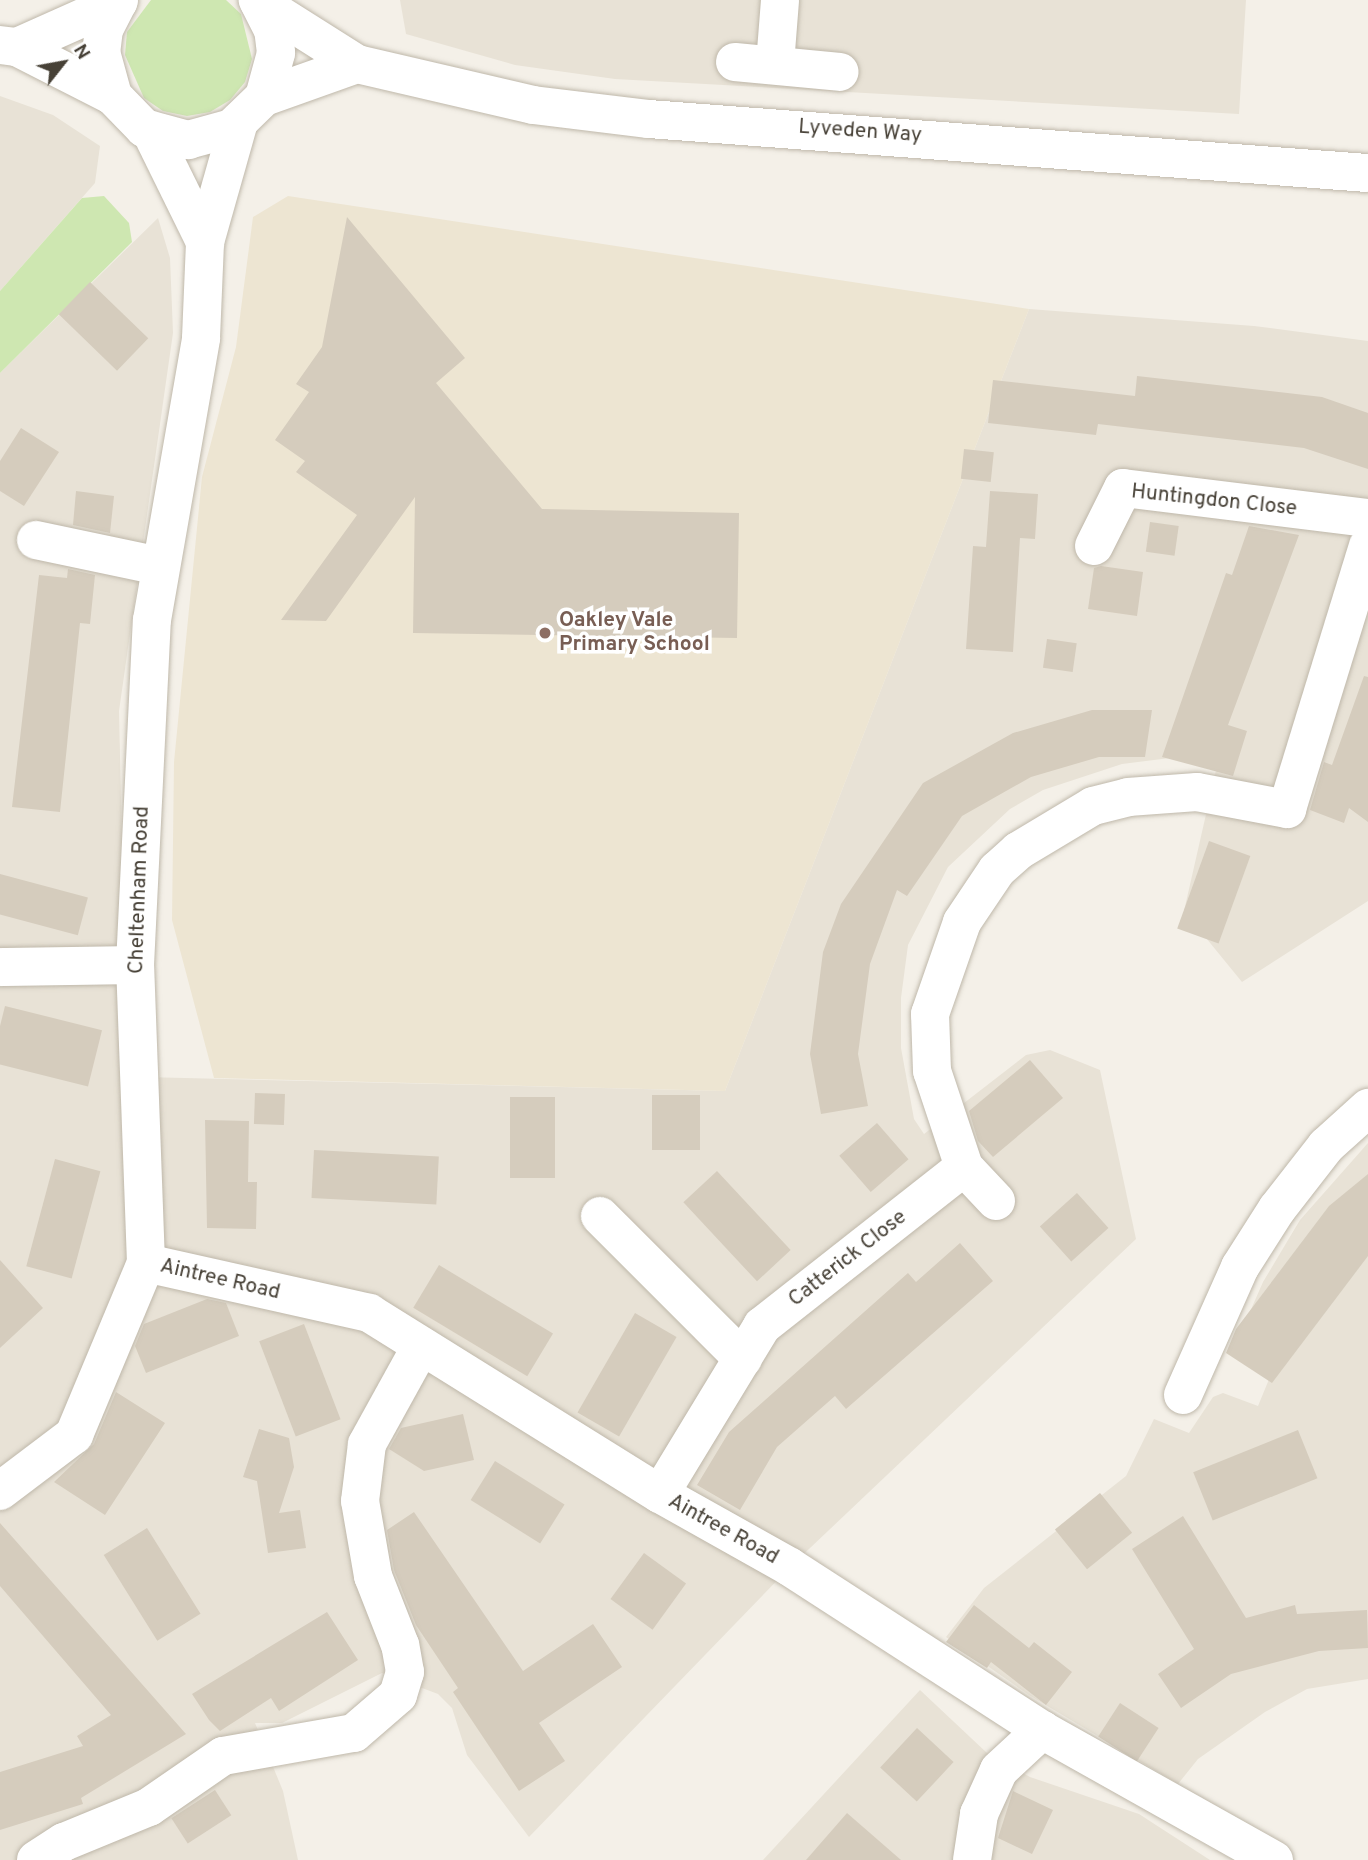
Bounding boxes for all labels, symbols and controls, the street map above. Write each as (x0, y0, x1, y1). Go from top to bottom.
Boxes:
north arrow (28, 28, 98, 98)
text: N (67, 40, 95, 64)
street label: Lyveden Way (797, 115, 923, 149)
street label: Huntingdon Close (1130, 480, 1298, 522)
place label: Oakley Vale Primary School (559, 608, 710, 658)
marker: Oakley Vale Primary School (537, 625, 553, 641)
street label: Cheltenham Road (124, 806, 156, 974)
street label: Catterick Close (784, 1205, 912, 1313)
street label: Aintree Road (158, 1254, 282, 1306)
street label: Aintree Road (663, 1489, 783, 1571)

